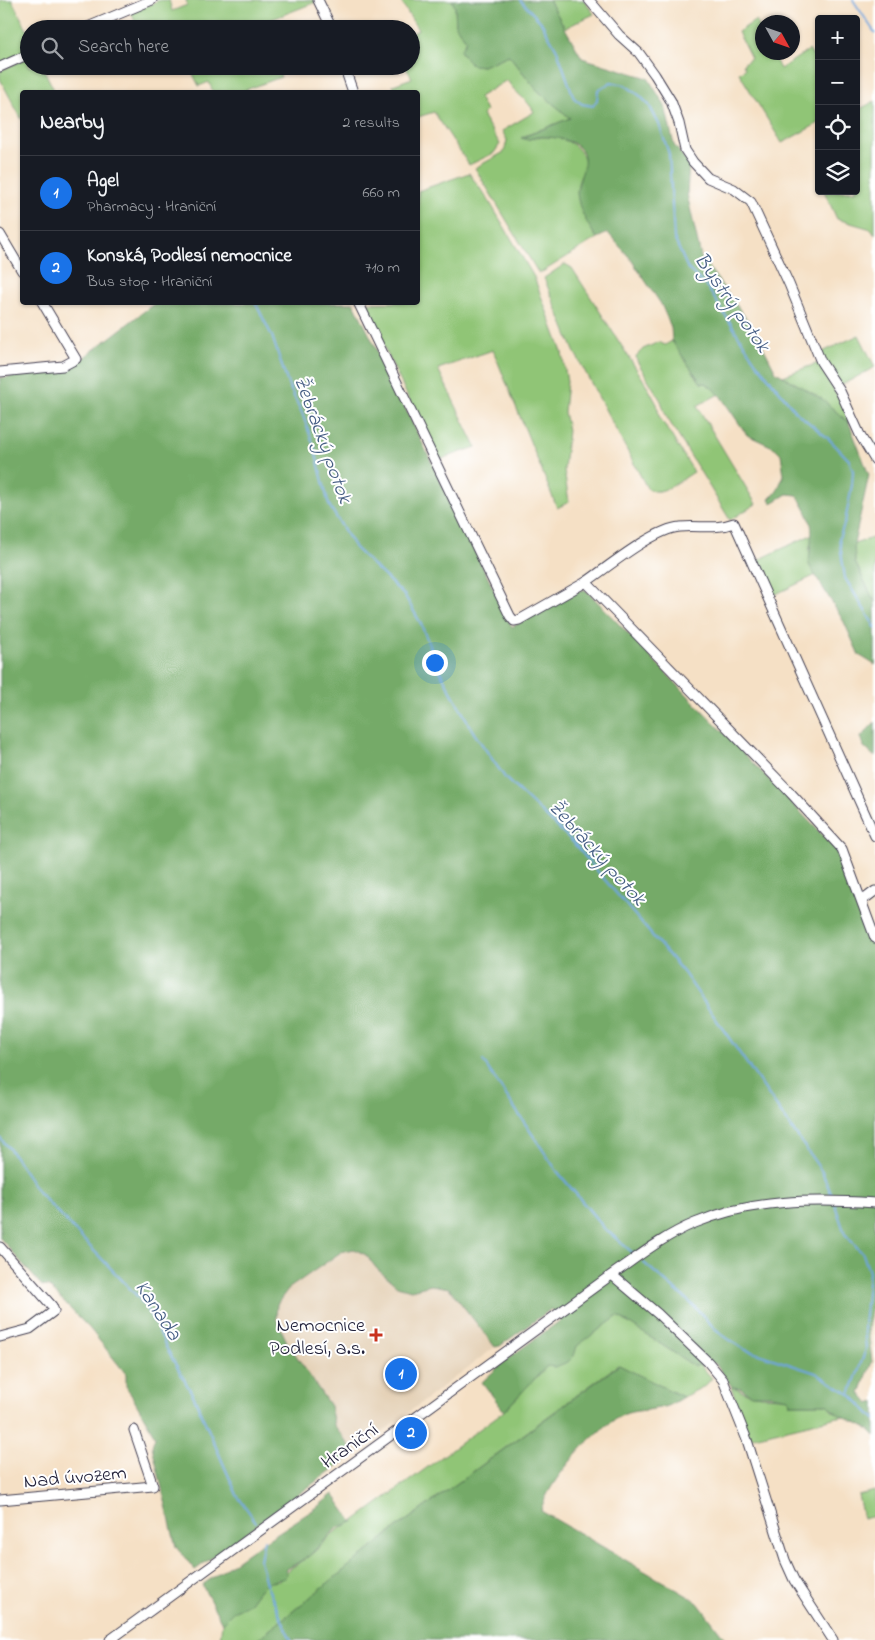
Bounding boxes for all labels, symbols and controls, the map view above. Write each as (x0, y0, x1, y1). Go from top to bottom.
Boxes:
north arrow (755, 15, 800, 60)
map controls (815, 15, 860, 195)
button: + (815, 15, 860, 60)
search box (20, 20, 420, 75)
icon: search (38, 34, 66, 62)
text: Search here (78, 34, 169, 61)
button: − (815, 60, 860, 105)
button: locate (815, 105, 860, 150)
text: Nearby (40, 108, 104, 138)
text: 2 results (342, 111, 400, 135)
button: layers (815, 150, 860, 195)
text: Agel (87, 168, 119, 195)
text: 1 (53, 181, 59, 205)
text: 660 m (363, 181, 400, 205)
text: Pharmacy · Hraniční (87, 195, 217, 219)
text: Konská, Podlesí nemocnice (87, 243, 292, 270)
water label: Bystrý potok (686, 247, 777, 360)
text: 2 (52, 256, 60, 280)
text: 710 m (365, 256, 400, 280)
text: Bus stop · Hraniční (87, 270, 213, 294)
water label: Žebrácký potok (285, 372, 359, 508)
your location (422, 650, 448, 676)
water label: Žebrácký potok (541, 794, 653, 914)
water label: Kanada (127, 1275, 188, 1348)
place label: Nemocnice Podlesí, a.s. (269, 1312, 365, 1364)
marker: Nemocnice Podlesí, a.s. (369, 1328, 383, 1342)
pin: 1 (385, 1355, 417, 1393)
pin: 2 (395, 1414, 427, 1452)
street label: Hraniční (316, 1417, 385, 1477)
street label: Nad úvozem (23, 1460, 128, 1497)

